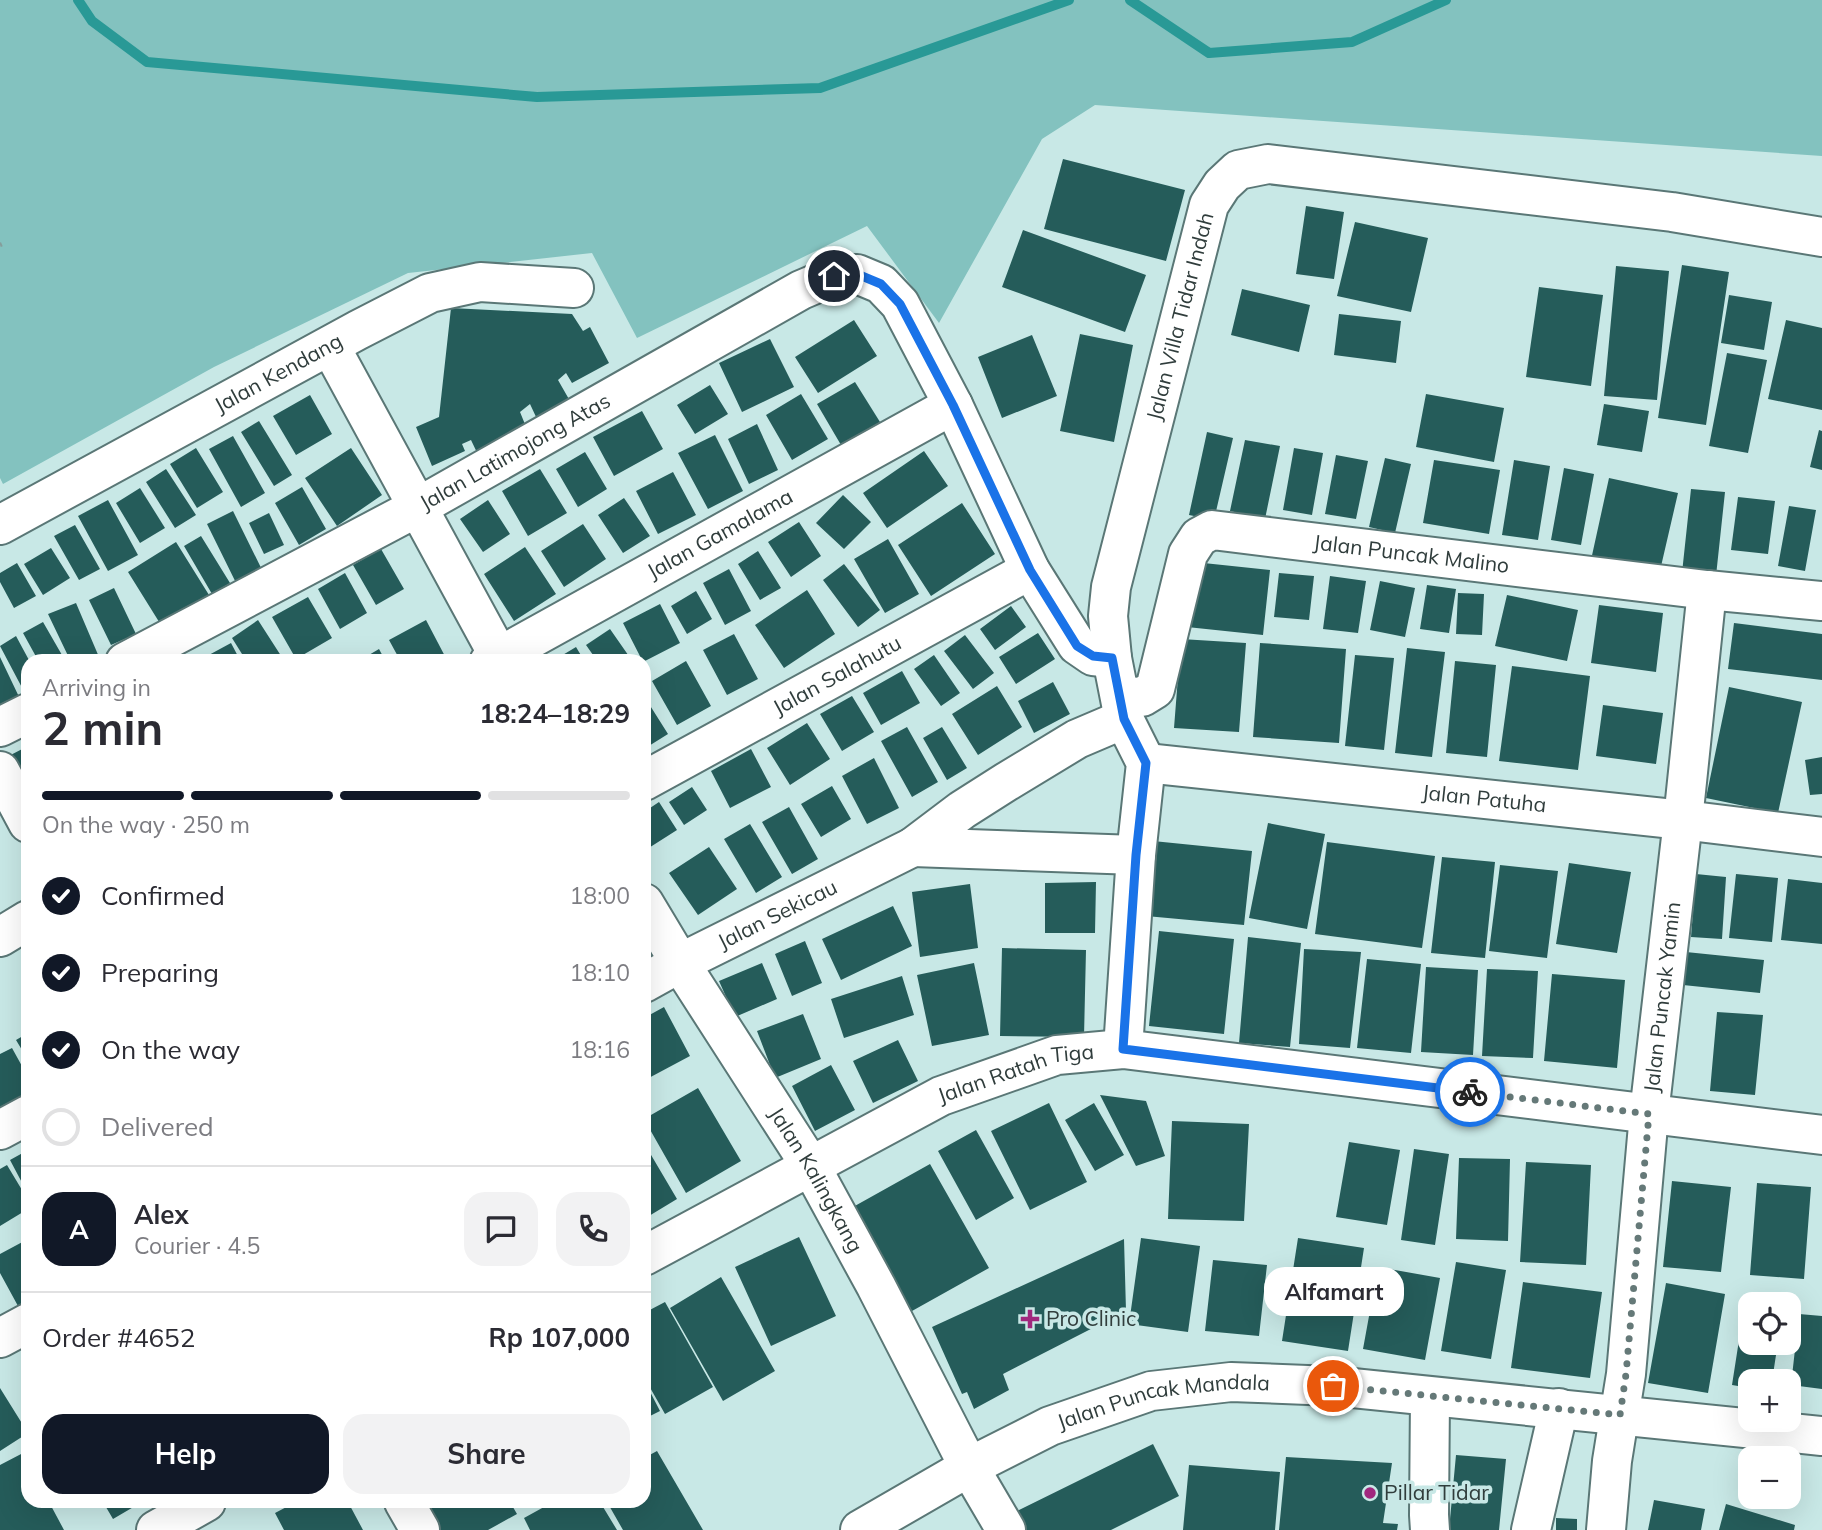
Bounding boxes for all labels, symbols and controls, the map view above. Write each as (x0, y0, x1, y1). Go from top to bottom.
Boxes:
street label: Jalan Villa Tidar Indah (1140, 209, 1219, 423)
pin (804, 246, 864, 306)
icon: home (815, 257, 853, 295)
street label: Jalan Kendang (209, 327, 346, 418)
street label: Jalan Latimojong Atas (415, 387, 614, 515)
street label: Jalan Gamalama (642, 482, 797, 584)
street label: Jalan Puncak Malino (1312, 528, 1511, 578)
street label: Jalan Salahutu (768, 629, 905, 720)
text: Arriving in (42, 673, 151, 702)
text: 18:24–18:29 (479, 697, 630, 730)
text: 2 min (42, 699, 163, 757)
street label: Jalan Patuha (1421, 778, 1548, 817)
text: On the way · 250 m (42, 810, 250, 839)
street label: Jalan Sekicau (713, 873, 841, 954)
icon: check (42, 877, 80, 915)
text: Confirmed (101, 879, 225, 912)
text: 18:00 (570, 881, 630, 910)
street label: Jalan Puncak Yamin (1638, 900, 1685, 1094)
icon: check (42, 954, 80, 992)
text: Preparing (101, 956, 219, 989)
text: 18:10 (570, 958, 630, 987)
icon: check (42, 1031, 80, 1069)
text: On the way (101, 1033, 240, 1066)
text: 18:16 (570, 1035, 630, 1064)
street label: Jalan Ratah Tiga (934, 1038, 1095, 1108)
courier (1435, 1057, 1505, 1127)
icon: bike (1451, 1073, 1489, 1111)
street label: Jalan Kalingkang (764, 1102, 869, 1257)
text: Delivered (101, 1110, 214, 1143)
button: chat (464, 1192, 538, 1266)
button: phone (556, 1192, 630, 1266)
text: Alex (134, 1198, 189, 1231)
text: A (69, 1213, 89, 1246)
text: Courier · 4.5 (134, 1231, 260, 1260)
callout: Alfamart (1263, 1267, 1403, 1316)
text: Alfamart (1284, 1277, 1384, 1306)
map controls (1738, 1292, 1801, 1509)
button: locate (1738, 1292, 1801, 1355)
place label: Pro Clinic (1046, 1305, 1136, 1331)
marker: Pro Clinic (1020, 1309, 1040, 1329)
text: Order #4652 (42, 1321, 195, 1354)
text: Rp 107,000 (488, 1321, 630, 1354)
pin (1303, 1356, 1363, 1416)
icon: bag (1314, 1367, 1352, 1405)
street label: Jalan Puncak Mandala (1053, 1368, 1270, 1435)
button: + (1738, 1369, 1801, 1432)
button: Help (42, 1414, 329, 1494)
button: Share (343, 1414, 630, 1494)
button: − (1738, 1446, 1801, 1509)
place label: Pillar Tidar (1384, 1479, 1489, 1505)
marker: Pillar Tidar (1362, 1485, 1378, 1501)

